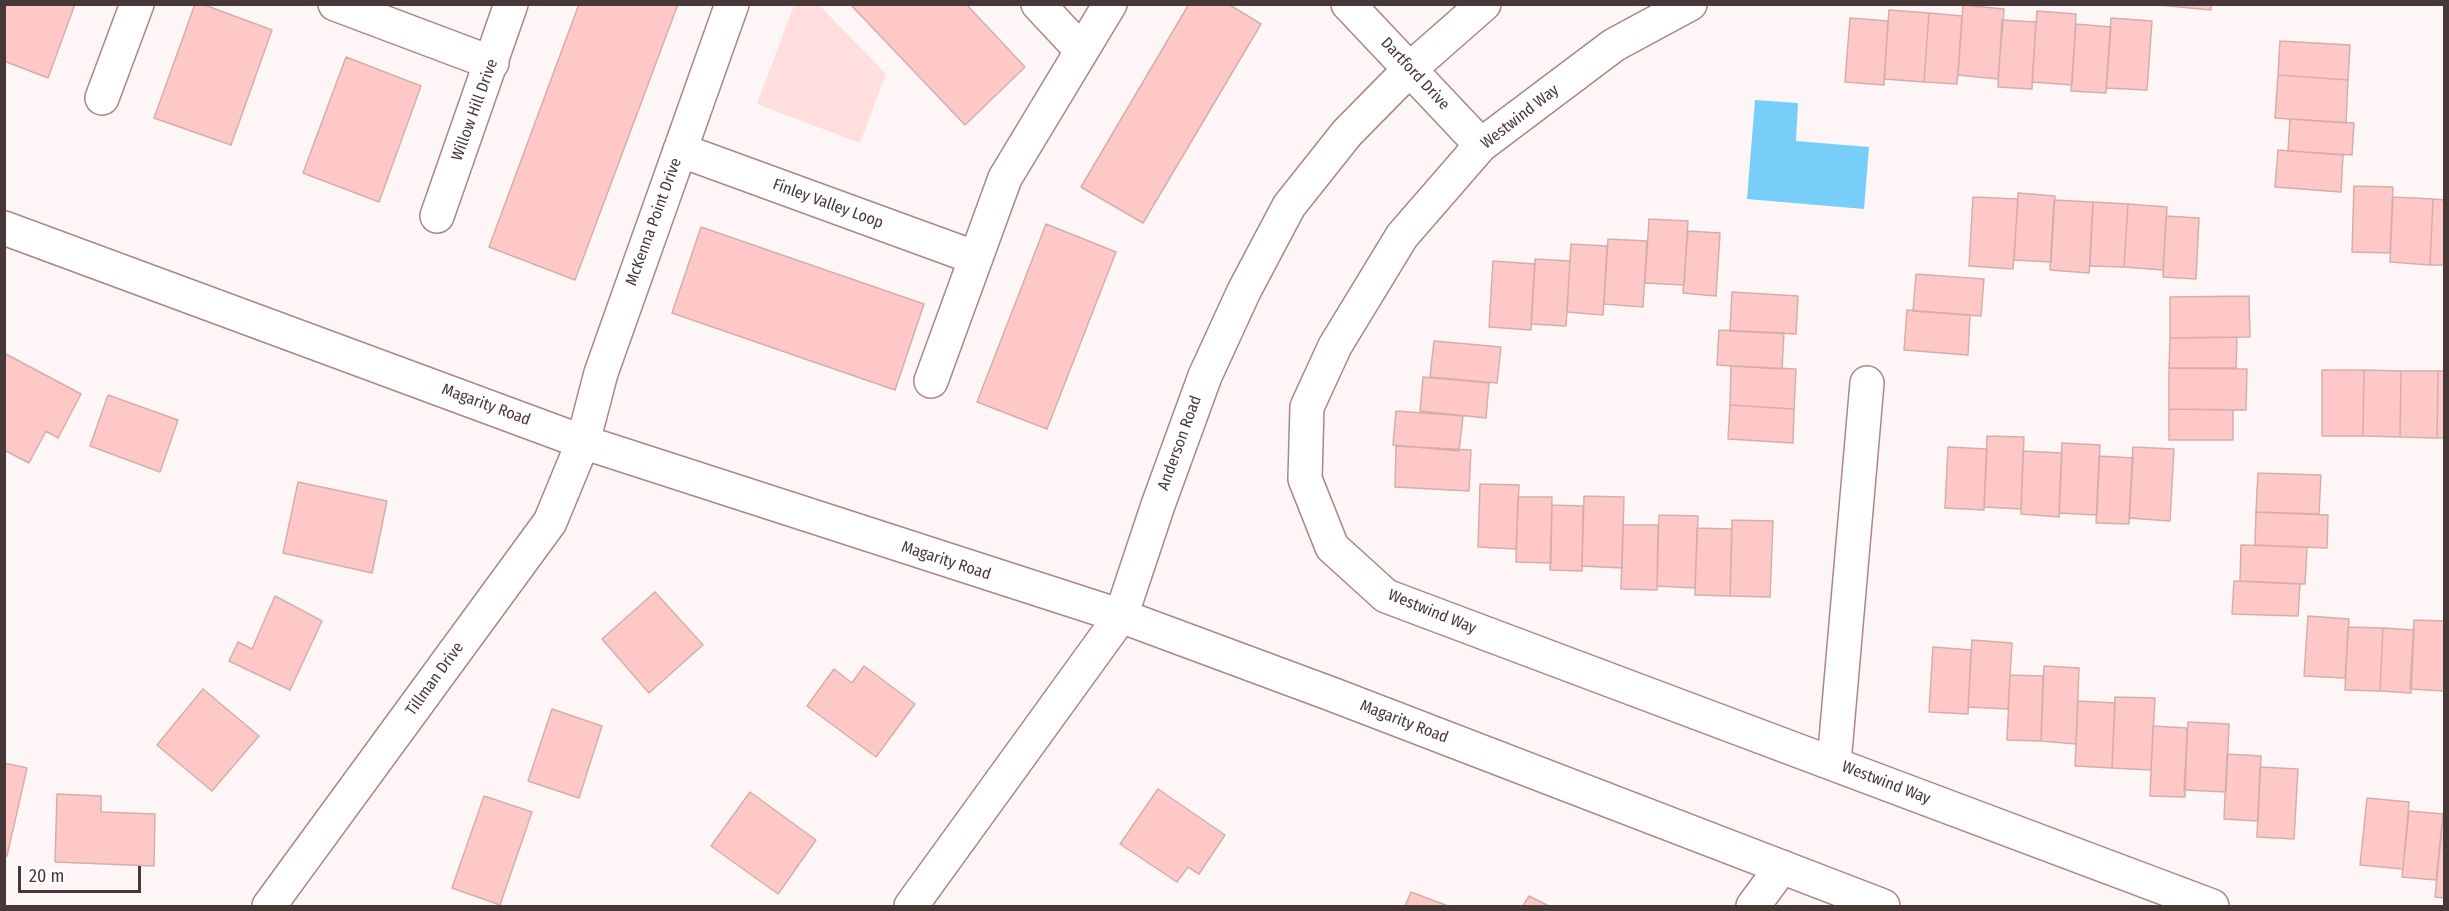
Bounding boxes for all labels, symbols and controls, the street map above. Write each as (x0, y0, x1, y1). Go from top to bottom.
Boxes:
street label: Dartford Drive (1377, 34, 1453, 114)
street label: Willow Hill Drive (448, 57, 502, 163)
street label: Westwind Way (1477, 81, 1563, 153)
street label: McKenna Point Drive (622, 156, 686, 288)
street label: Finley Valley Loop (770, 175, 886, 233)
street label: Magarity Road (439, 380, 533, 430)
street label: Anderson Road (1154, 393, 1206, 493)
street label: Magarity Road (899, 538, 993, 584)
street label: Westwind Way (1385, 586, 1479, 638)
street label: Tillman Drive (402, 639, 468, 719)
street label: Magarity Road (1357, 696, 1451, 748)
street label: Westwind Way (1839, 757, 1933, 809)
scale bar (21, 854, 144, 892)
text: 20 m (29, 865, 64, 887)

